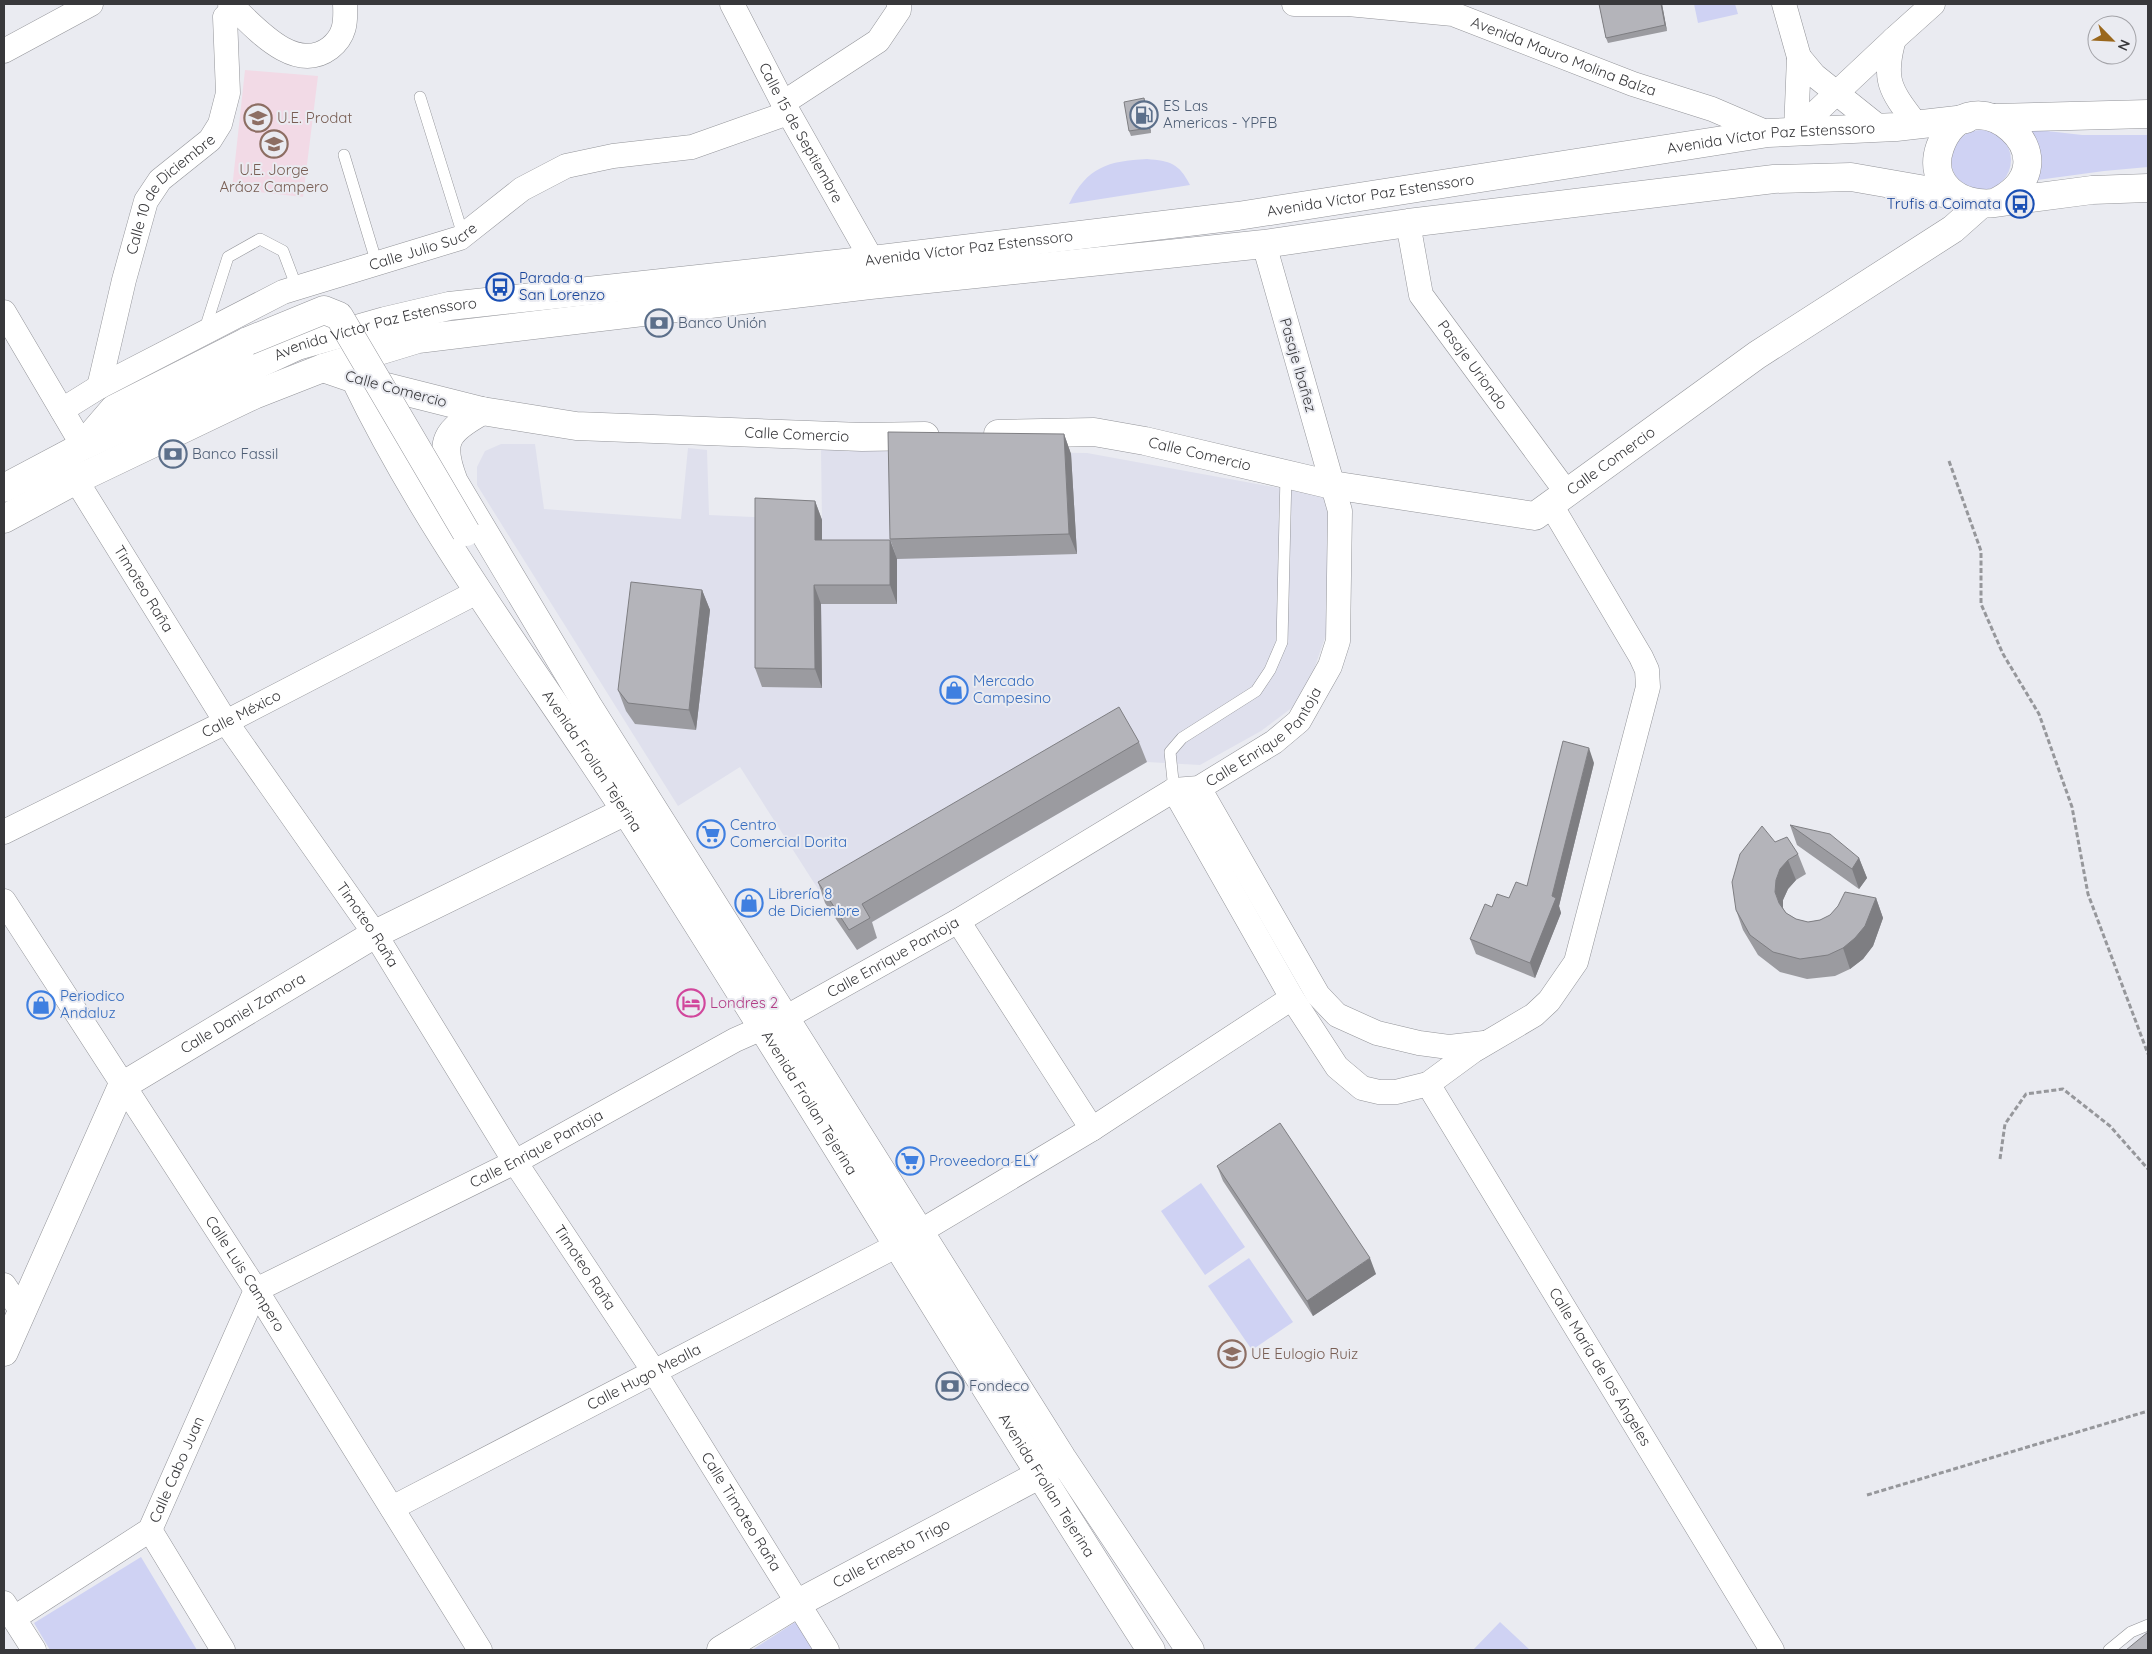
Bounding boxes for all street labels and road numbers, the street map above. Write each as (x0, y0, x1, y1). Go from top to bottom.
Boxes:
street label: Avenida Mauro Molina Balza (1468, 12, 1659, 100)
street label: Calle 15 de Septiembre (755, 59, 848, 206)
street label: Avenida Víctor Paz Estenssoro (1665, 118, 1876, 158)
street label: Calle 10 de Diciembre (122, 130, 219, 257)
street label: Avenida Víctor Paz Estenssoro (1265, 169, 1475, 220)
street label: Calle Julio Sucre (367, 218, 481, 274)
street label: Avenida Víctor Paz Estenssoro (864, 226, 1074, 270)
street label: Avenida Víctor Paz Estenssoro (271, 293, 478, 364)
street label: Pasaje Ibañez (1276, 316, 1321, 414)
street label: Pasaje Uriondo (1434, 316, 1512, 413)
street label: Calle Comercio (343, 366, 449, 411)
street label: Calle Comercio (744, 422, 850, 446)
street label: Calle Comercio (1563, 422, 1659, 499)
street label: Calle Comercio (1147, 432, 1253, 475)
street label: Timoteo Raña (110, 542, 178, 635)
street label: Calle Enrique Pantoja (1202, 683, 1325, 791)
street label: Calle México (198, 685, 284, 742)
street label: Avenida Froilan Tejerina (539, 686, 647, 835)
street label: Timoteo Raña (332, 878, 403, 971)
street label: Calle Enrique Pantoja (823, 912, 962, 1002)
street label: Calle Daniel Zamora (177, 968, 308, 1058)
street label: Avenida Froilan Tejerina (758, 1027, 862, 1178)
street label: Calle Enrique Pantoja (466, 1105, 606, 1192)
street label: Calle Luis Campero (201, 1212, 290, 1335)
street label: Timoteo Raña (550, 1221, 621, 1314)
street label: Calle María de los Ángeles (1545, 1284, 1656, 1449)
street label: Calle Hugo Mealla (584, 1339, 704, 1414)
street label: Avenida Froilan Tejerina (995, 1410, 1099, 1561)
street label: Calle Cabo Juan (144, 1413, 208, 1526)
street label: Calle Timoteo Raña (697, 1448, 786, 1575)
street label: Calle Ernesto Trigo (829, 1514, 953, 1592)

